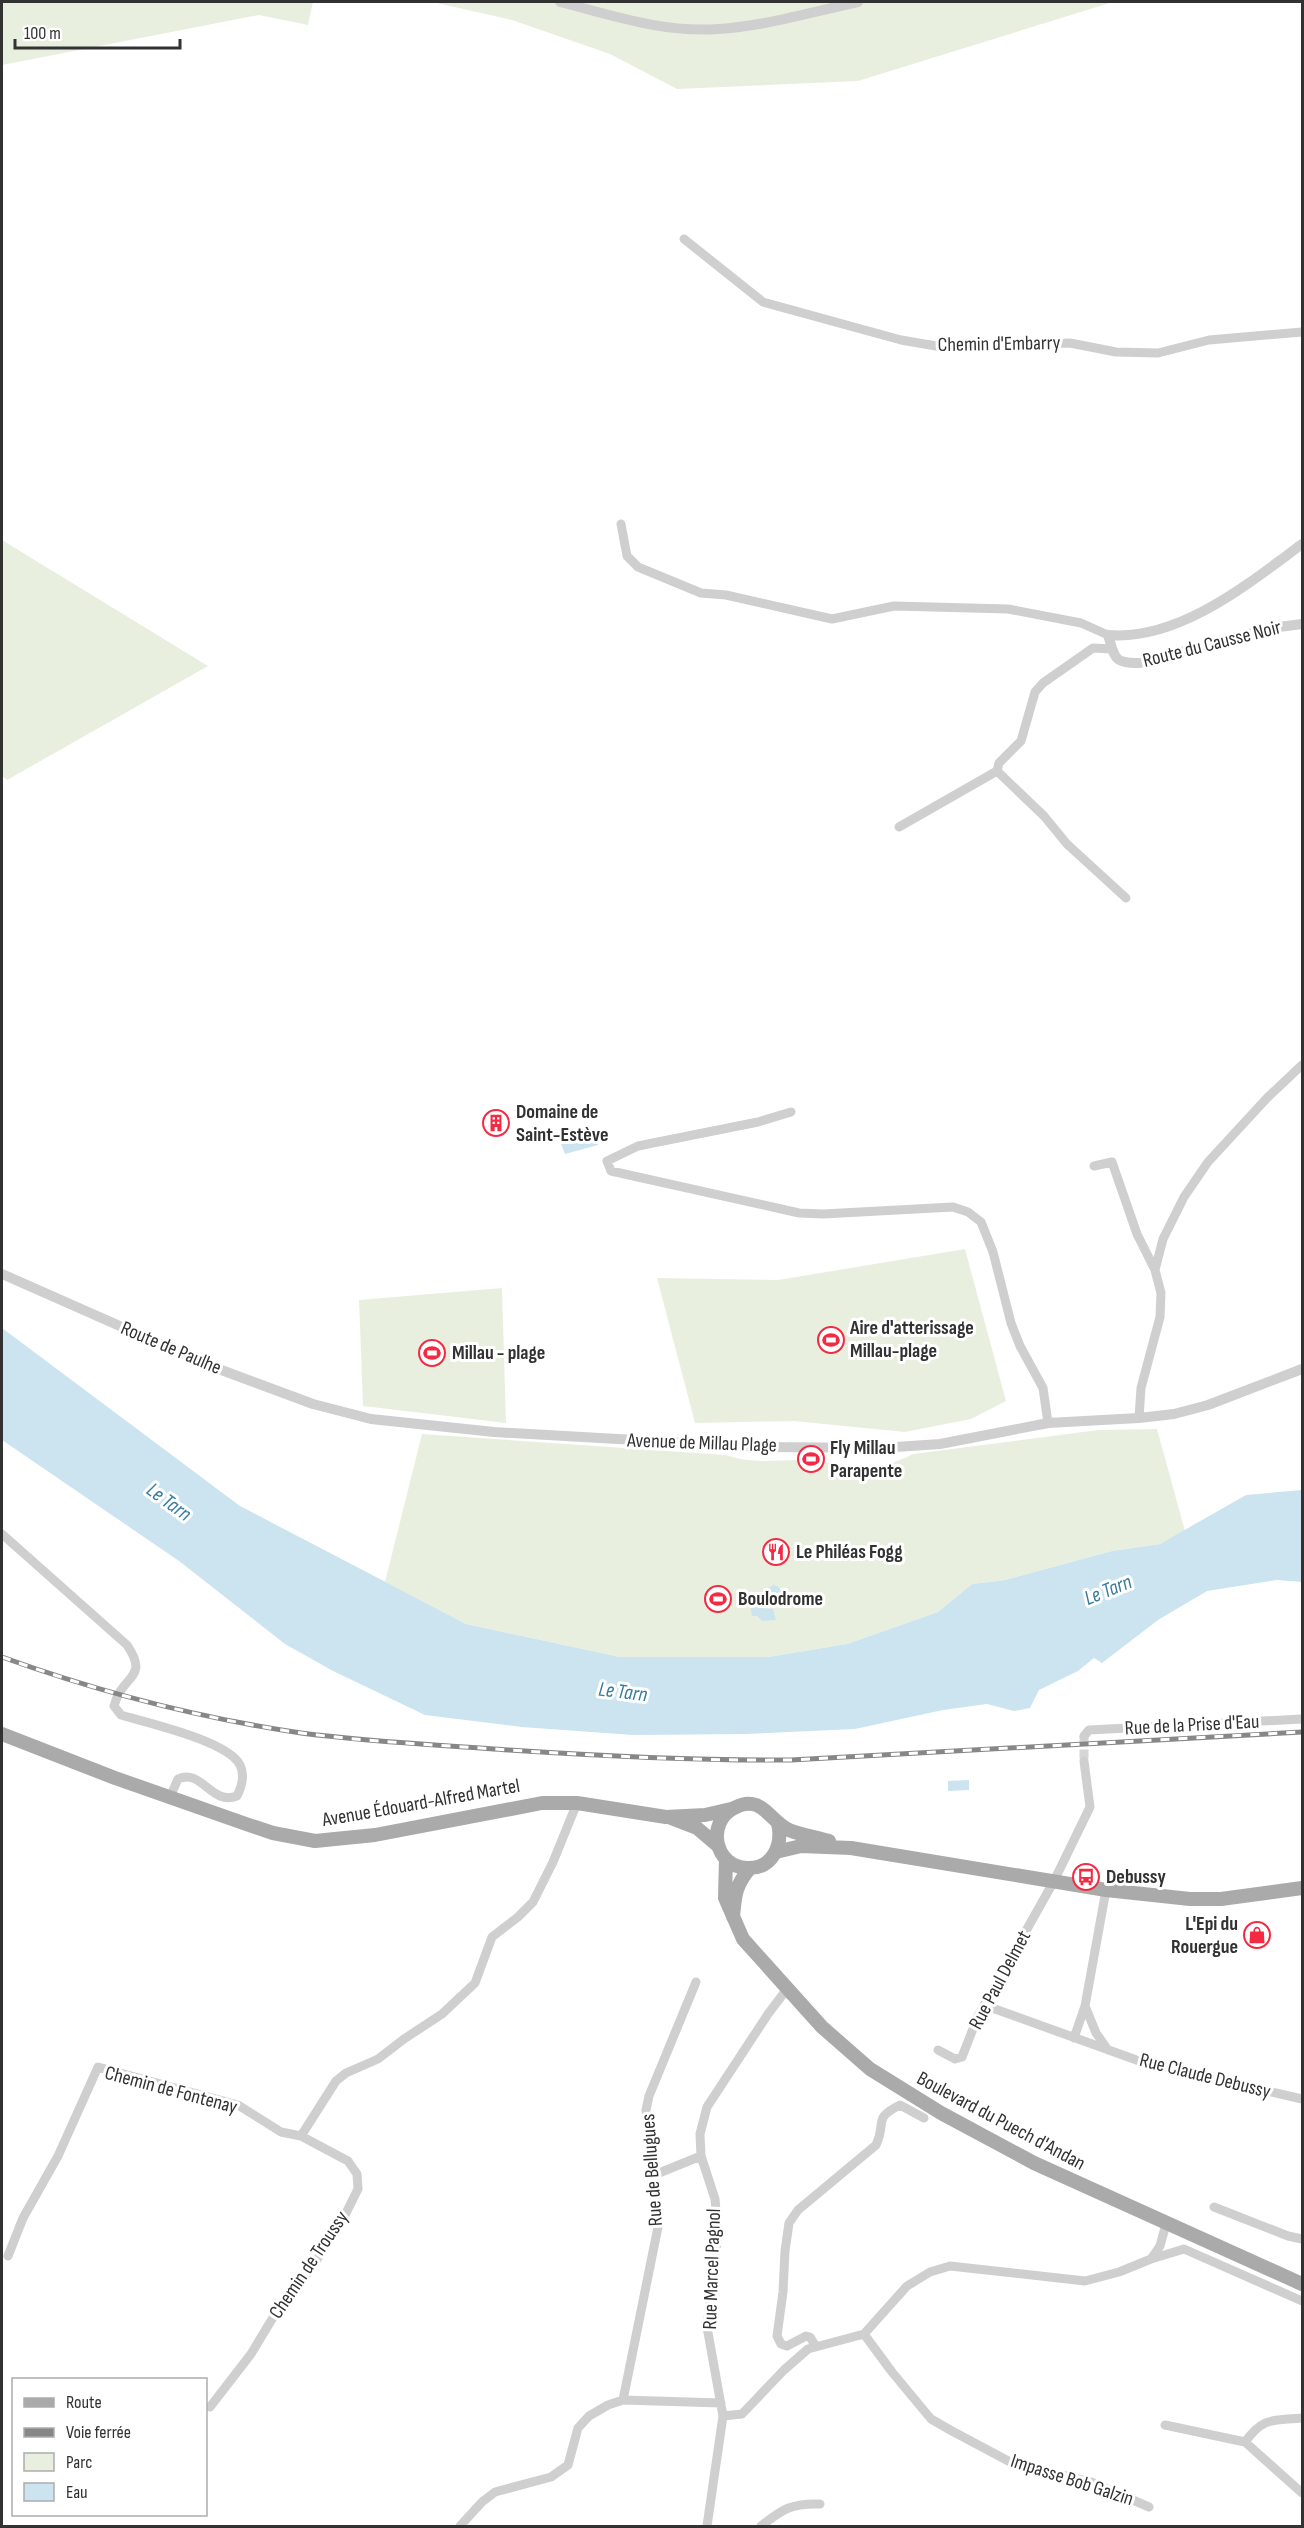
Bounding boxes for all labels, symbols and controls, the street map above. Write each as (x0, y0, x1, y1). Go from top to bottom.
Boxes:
scale bar (15, 12, 180, 50)
text: 100 m (24, 23, 61, 44)
street label: Chemin d'Embarry (938, 331, 1061, 357)
street label: Route du Causse Noir (1140, 615, 1284, 673)
place label: Domaine de Saint-Estève (516, 1100, 608, 1147)
building icon: Domaine de Saint-Estève (481, 1108, 511, 1138)
street label: Route de Paulhe (117, 1316, 225, 1380)
place label: Aire d'atterissage Millau-plage (849, 1316, 974, 1363)
sports icon: Aire d'atterissage Millau-plage (816, 1325, 846, 1355)
sports icon: Millau - plage (417, 1338, 447, 1368)
place label: Millau - plage (452, 1341, 545, 1365)
street label: Avenue de Millau Plage (626, 1428, 777, 1458)
place label: Fly Millau Parapente (830, 1436, 902, 1483)
sports icon: Fly Millau Parapente (796, 1444, 826, 1474)
water label: Le Tarn (142, 1477, 196, 1527)
restaurant icon: Le Philéas Fogg (761, 1537, 791, 1567)
place label: Le Philéas Fogg (796, 1540, 903, 1564)
water label: Le Tarn (1081, 1569, 1136, 1611)
sports icon: Boulodrome (703, 1584, 733, 1614)
place label: Boulodrome (738, 1587, 823, 1611)
water label: Le Tarn (597, 1677, 649, 1707)
street label: Rue de la Prise d'Eau (1124, 1709, 1260, 1741)
street label: Avenue Édouard-Alfred Martel (319, 1774, 522, 1832)
bus stop icon: Debussy (1071, 1862, 1101, 1892)
place label: Debussy (1106, 1865, 1166, 1889)
place label: L'Epi du Rouergue (1171, 1912, 1238, 1959)
shop icon: L'Epi du Rouergue (1242, 1920, 1272, 1950)
street label: Rue Paul Delmet (964, 1926, 1036, 2034)
street label: Rue Claude Debussy (1137, 2048, 1273, 2104)
street label: Chemin de Fontenay (102, 2061, 240, 2119)
street label: Boulevard du Puech d'Andan (913, 2066, 1089, 2176)
street label: Rue de Bellugues (636, 2113, 668, 2227)
street label: Chemin de Troussy (264, 2206, 354, 2323)
street label: Rue Marcel Pagnol (698, 2208, 726, 2330)
legend (12, 2378, 207, 2516)
text: Route (66, 2392, 102, 2413)
text: Voie ferrée (66, 2422, 131, 2443)
street label: Impasse Bob Galzin (1008, 2449, 1136, 2511)
text: Parc (66, 2452, 92, 2473)
text: Eau (66, 2482, 88, 2503)

